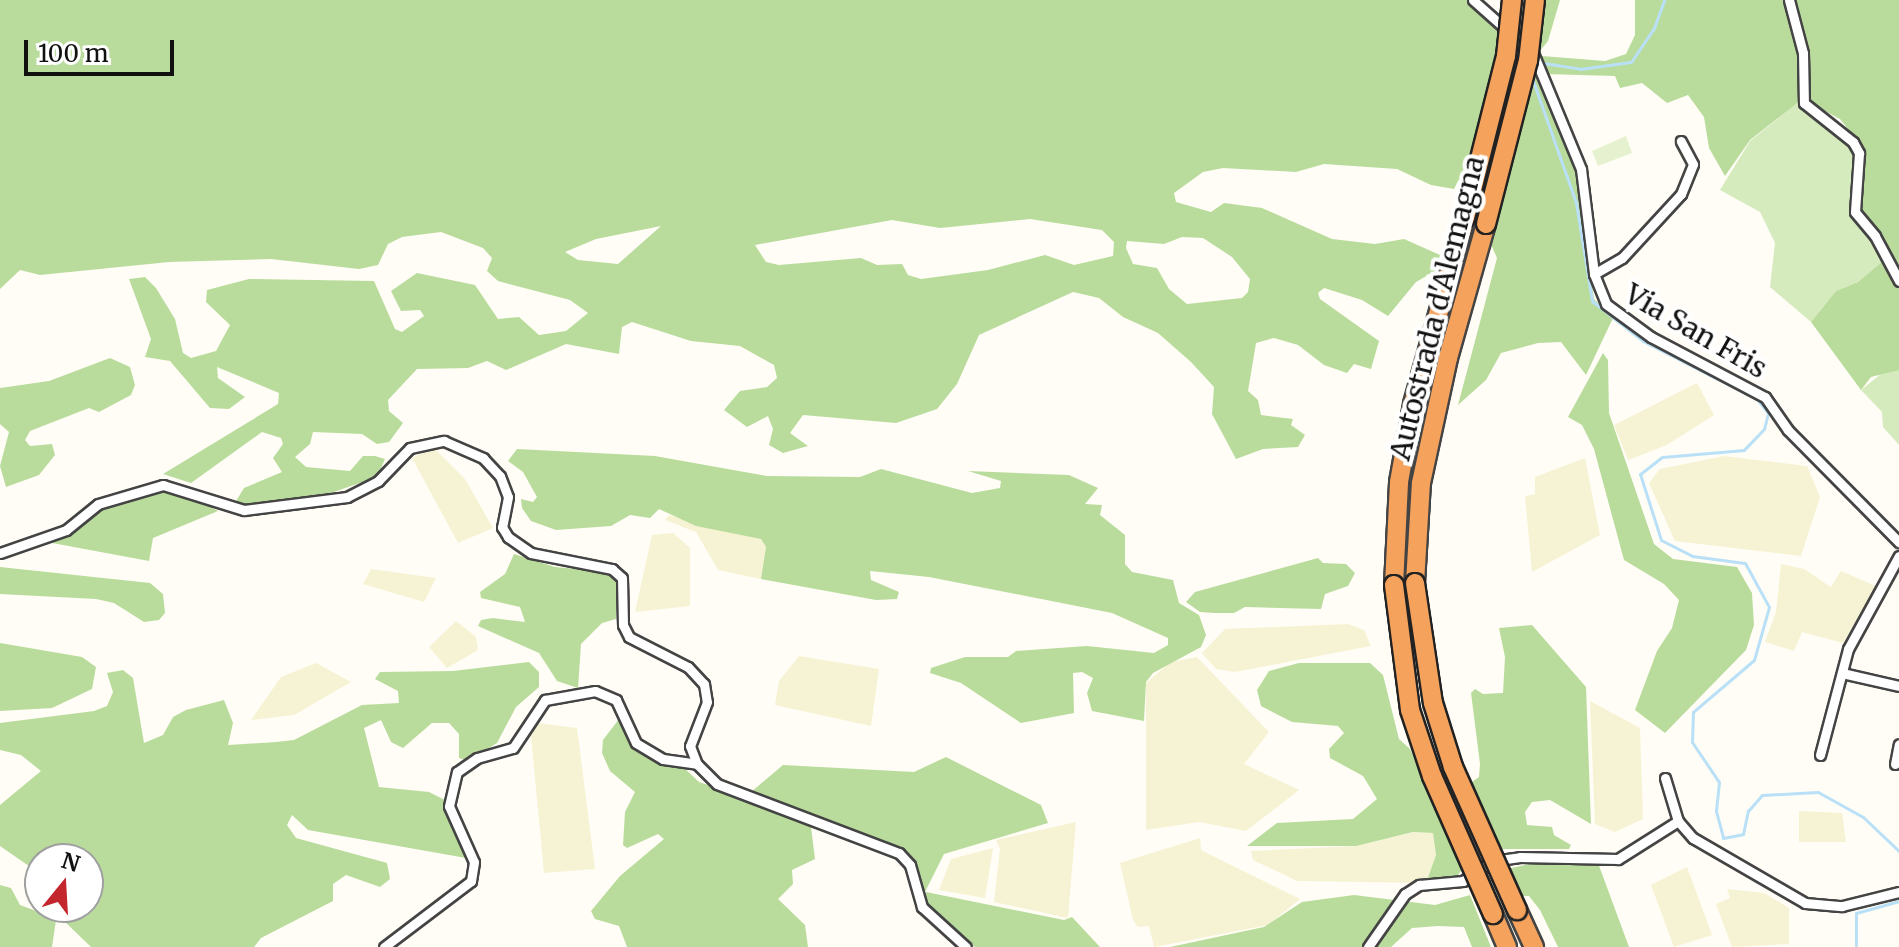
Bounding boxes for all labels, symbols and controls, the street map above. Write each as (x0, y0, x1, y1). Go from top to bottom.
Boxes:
scale bar (28, 24, 178, 74)
text: 100 m (38, 38, 108, 69)
street label: Autostrada d'Alemagna (1383, 153, 1491, 463)
street label: Via San Fris (1619, 277, 1773, 385)
north arrow (24, 843, 104, 923)
text: N (58, 846, 83, 878)

